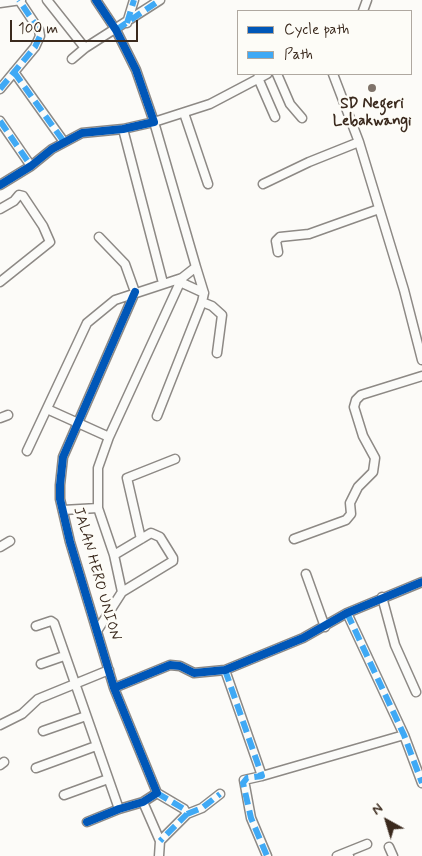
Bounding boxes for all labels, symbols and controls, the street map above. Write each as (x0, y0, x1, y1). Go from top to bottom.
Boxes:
scale bar (12, 10, 140, 42)
legend (237, 10, 412, 75)
text: 100 m (18, 19, 58, 39)
text: Cycle path (284, 20, 349, 40)
text: Path (284, 45, 313, 65)
marker: SD Negeri Lebakwangi (366, 82, 378, 94)
place label: SD Negeri Lebakwangi (333, 96, 411, 131)
street label: JALAN HERO UNION (68, 505, 124, 643)
north arrow (362, 796, 412, 846)
text: N (368, 799, 387, 819)

